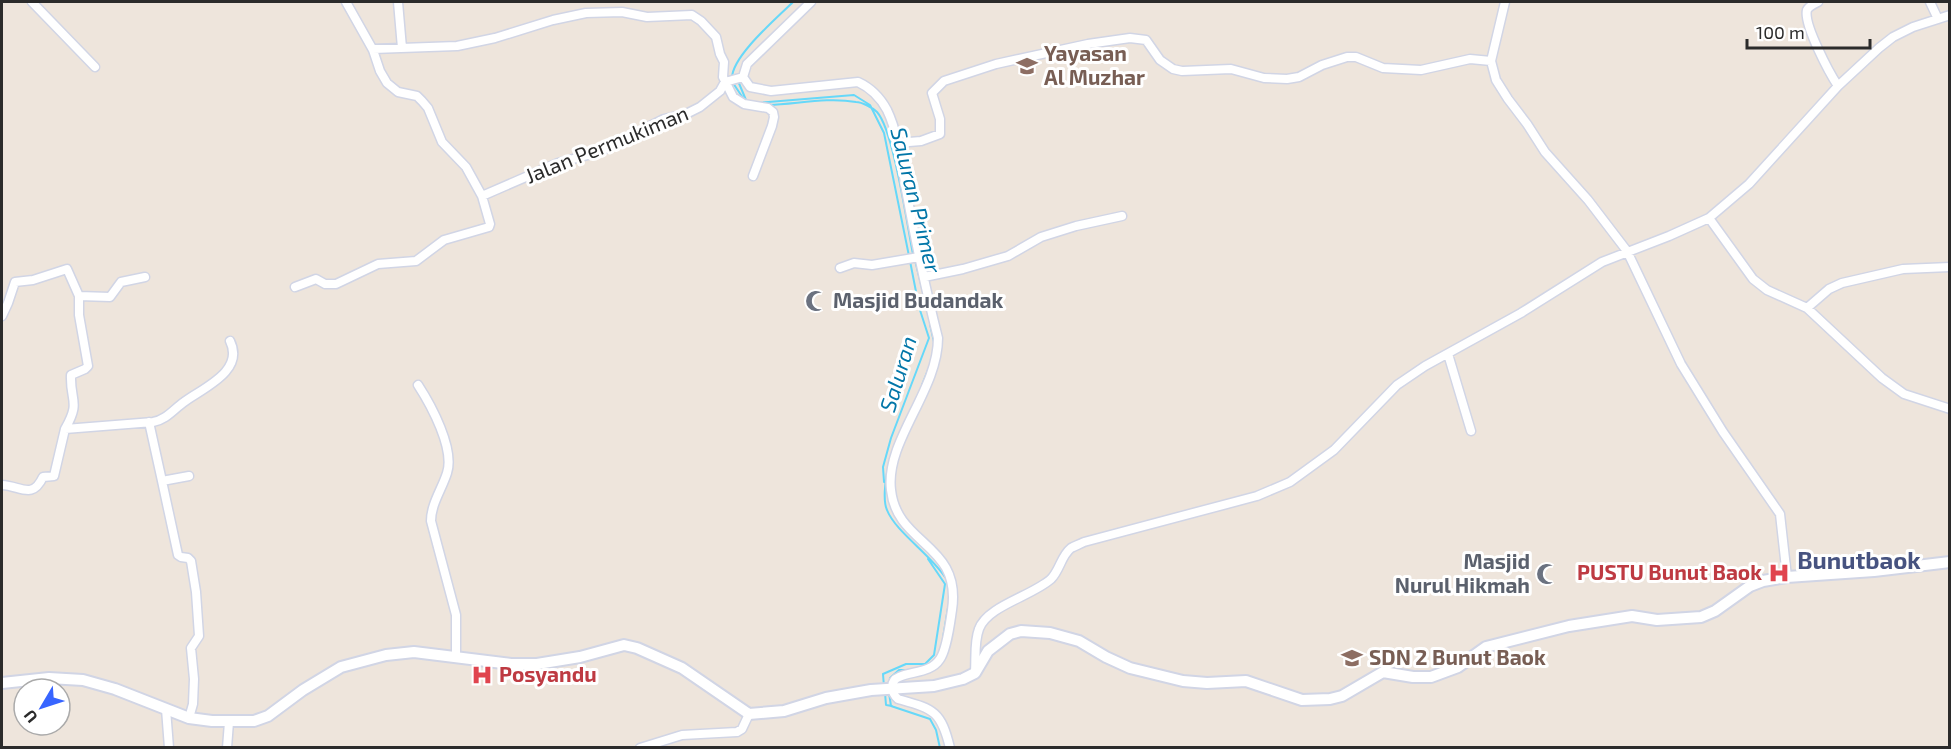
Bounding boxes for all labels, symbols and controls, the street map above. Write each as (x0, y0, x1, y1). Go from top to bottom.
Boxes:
scale bar (1747, 12, 1870, 50)
text: 100 m (1756, 21, 1805, 43)
place label: Yayasan Al Muzhar (1044, 40, 1145, 89)
school or university icon: Yayasan Al Muzhar (1015, 54, 1039, 78)
street label: Jalan Permukiman (521, 99, 692, 188)
water label: Saluran Primer (886, 124, 948, 277)
place label: Masjid Budandak (833, 287, 1004, 312)
mosque icon: Masjid Budandak (804, 289, 828, 313)
water label: Saluran (873, 333, 921, 415)
district label: Bunutbaok (1797, 545, 1921, 574)
place label: Masjid Nurul Hikmah (1395, 548, 1530, 597)
place label: PUSTU Bunut Baok (1577, 559, 1762, 584)
hospital icon: PUSTU Bunut Baok (1767, 561, 1791, 585)
mosque icon: Masjid Nurul Hikmah (1535, 562, 1559, 586)
place label: SDN 2 Bunut Baok (1369, 644, 1546, 669)
school or university icon: SDN 2 Bunut Baok (1340, 646, 1364, 670)
place label: Posyandu (499, 661, 597, 687)
hospital icon: Posyandu (470, 663, 494, 687)
north arrow (12, 677, 72, 737)
text: U (19, 707, 41, 727)

